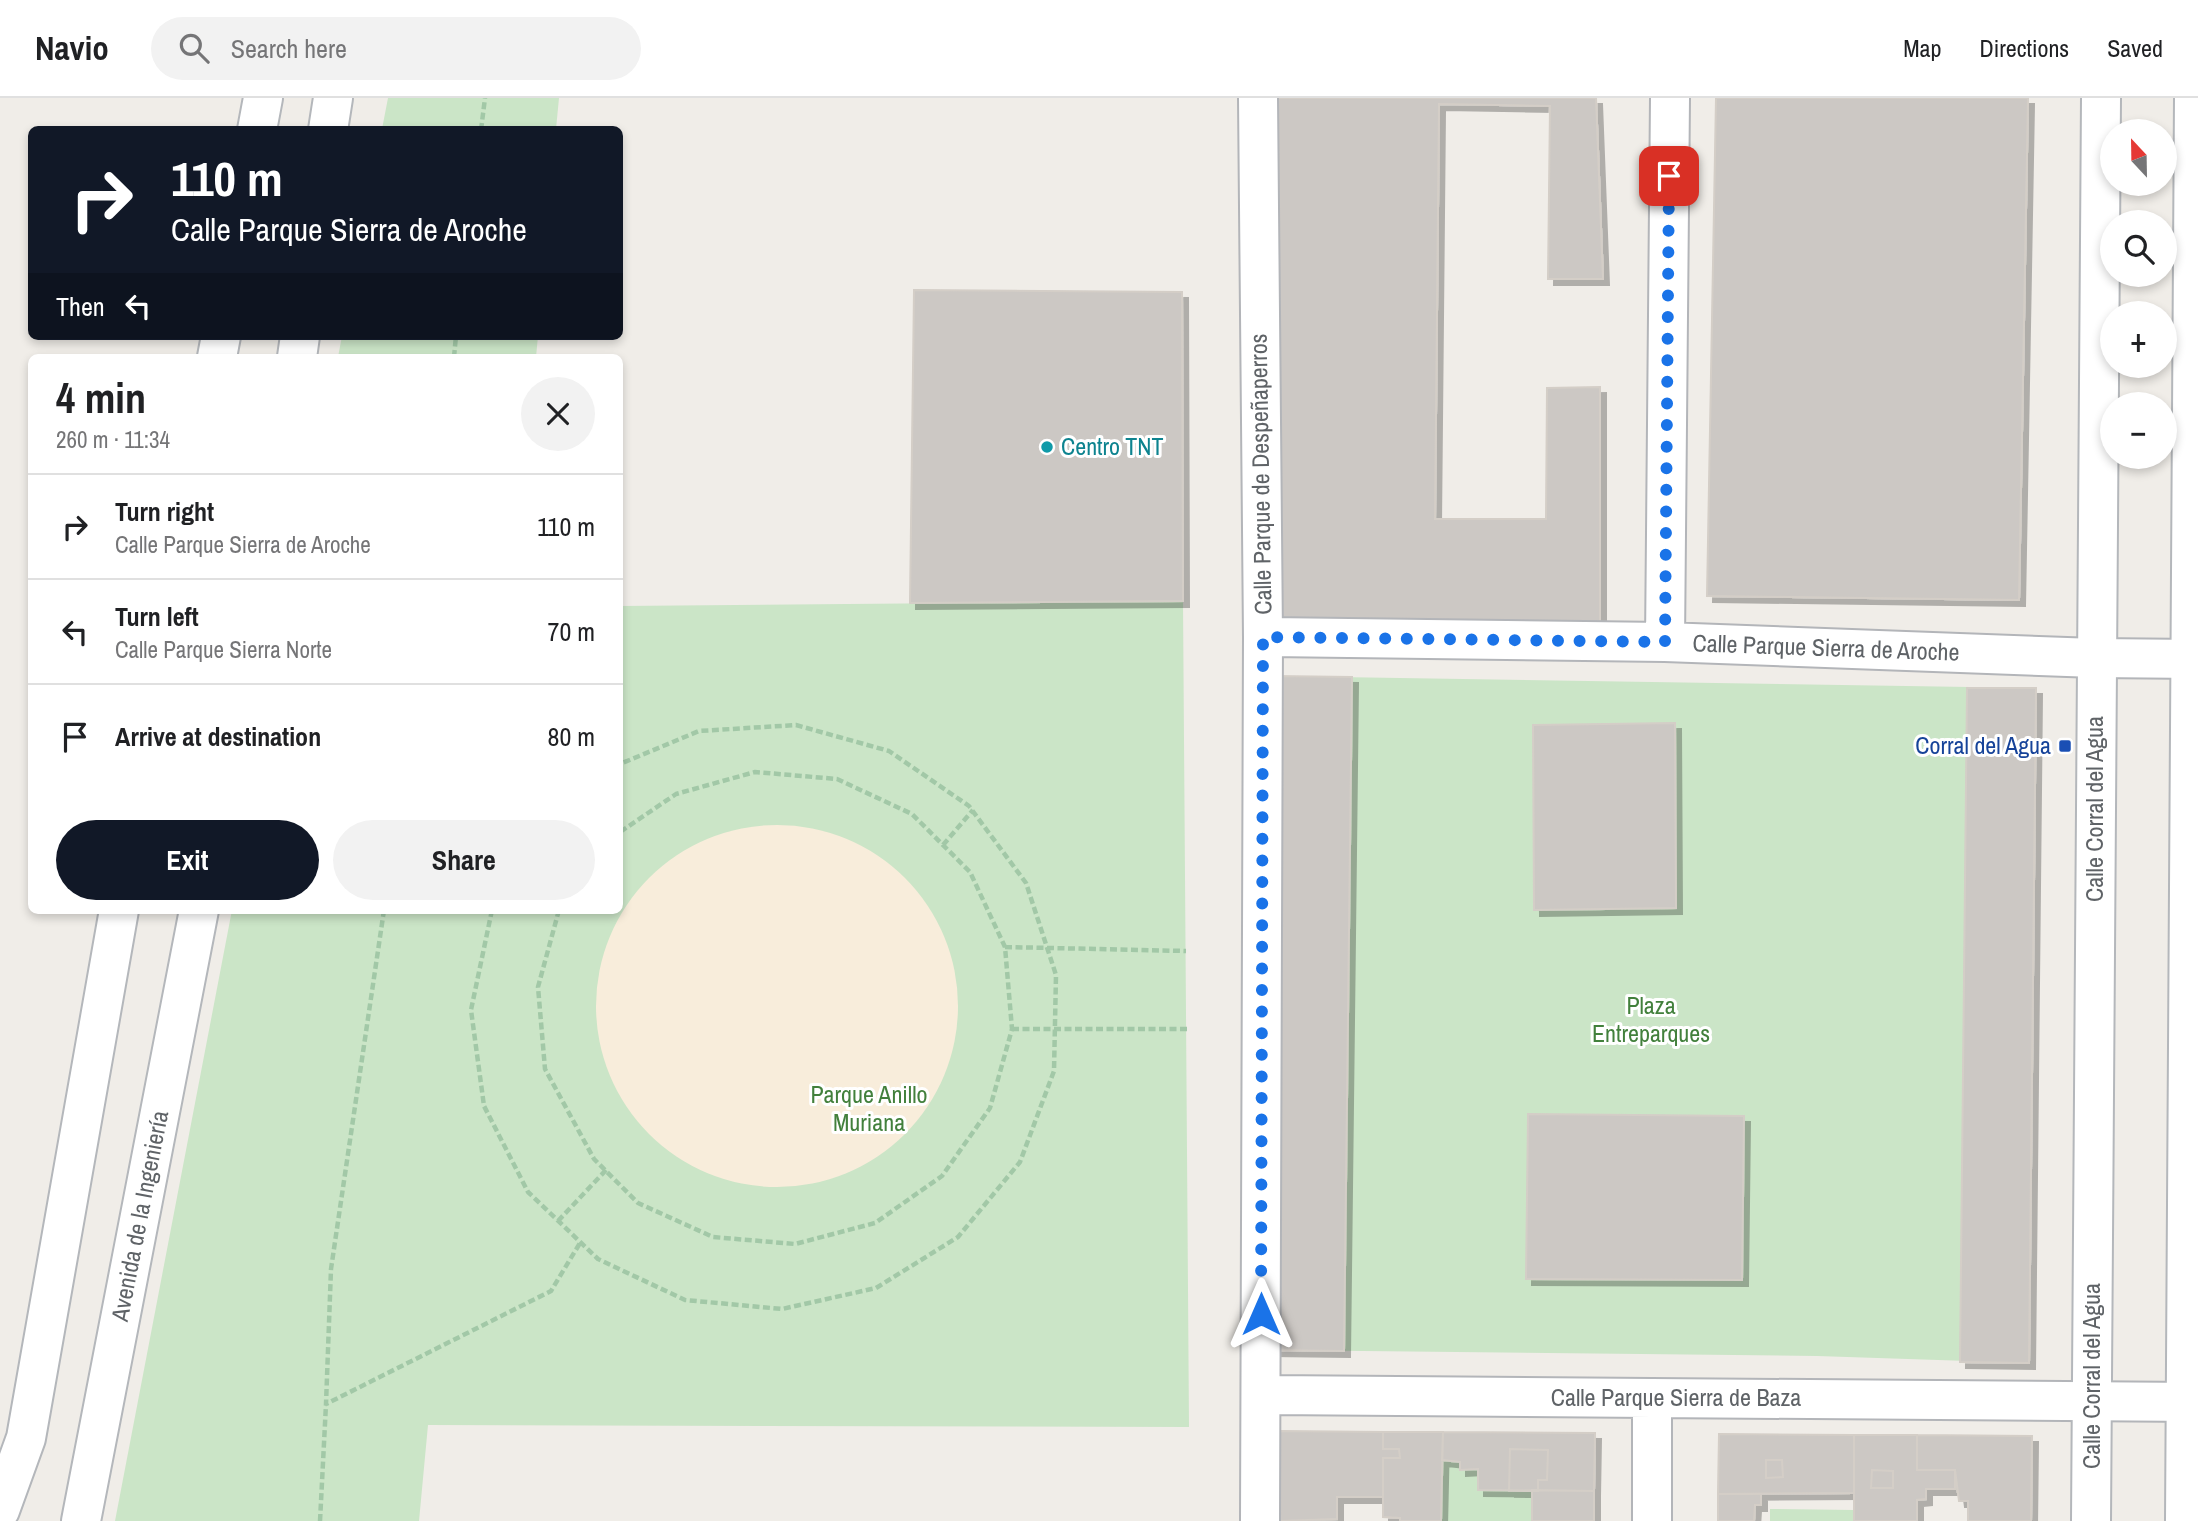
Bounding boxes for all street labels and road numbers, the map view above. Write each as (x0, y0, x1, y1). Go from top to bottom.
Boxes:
street label: Calle Parque de Despeñaperros (1242, 333, 1278, 615)
street label: Calle Parque Sierra de Aroche (1692, 626, 1960, 668)
street label: Calle Corral del Agua (2078, 716, 2110, 902)
street label: Avenida de la Ingeniería (103, 1108, 175, 1325)
street label: Calle Corral del Agua (2075, 1283, 2107, 1469)
street label: Calle Parque Sierra de Baza (1551, 1381, 1801, 1413)

